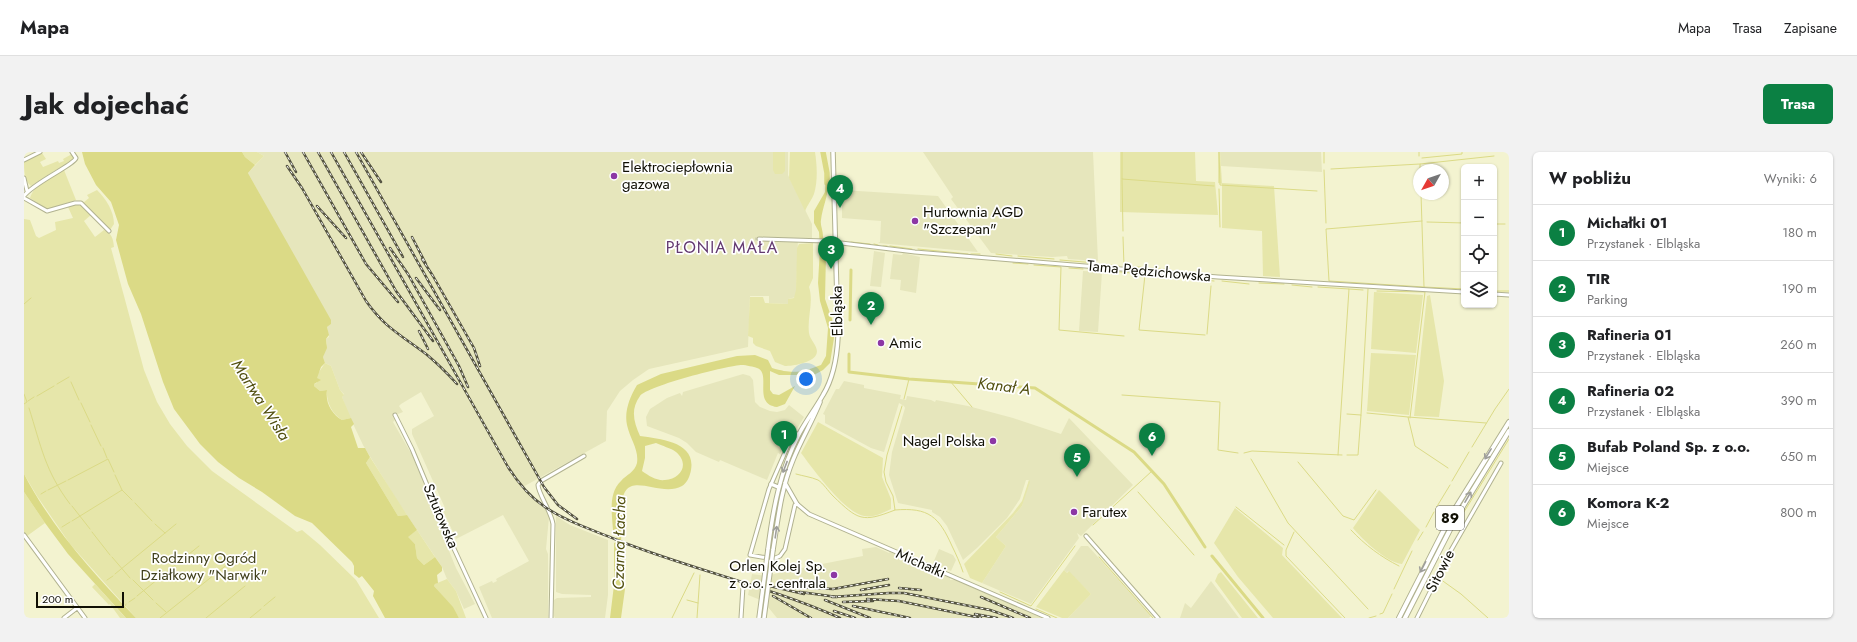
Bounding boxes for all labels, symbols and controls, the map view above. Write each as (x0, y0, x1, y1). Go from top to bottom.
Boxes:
text: Mapa (20, 14, 69, 41)
text: Mapa (1678, 18, 1711, 38)
text: Trasa (1733, 18, 1762, 38)
text: Zapisane (1784, 18, 1837, 38)
text: Jak dojechać (24, 84, 189, 125)
button: Trasa (1763, 84, 1833, 124)
place label: Elektrociepłownia gazowa (622, 156, 733, 195)
north arrow (1413, 164, 1449, 200)
map controls (1461, 164, 1497, 308)
button: + (1461, 164, 1497, 200)
text: W pobliżu (1549, 166, 1631, 190)
text: Wyniki: 6 (1764, 169, 1817, 188)
marker: Elektrociepłownia gazowa (609, 171, 619, 181)
pin: 4 (827, 175, 853, 208)
button: − (1461, 200, 1497, 236)
place label: Hurtownia AGD "Szczepan" (923, 201, 1023, 240)
text: Michałki 01 (1587, 212, 1667, 234)
marker: Hurtownia AGD "Szczepan" (910, 216, 920, 226)
text: 1 (1559, 223, 1565, 242)
text: 180 m (1782, 223, 1817, 242)
text: Przystanek · Elbląska (1587, 234, 1700, 253)
district label: PŁONIA MAŁA (666, 236, 778, 259)
pin: 3 (818, 236, 844, 269)
button: locate (1461, 236, 1497, 272)
street label: Tama Pędzichowska (1086, 255, 1212, 287)
text: TIR (1587, 268, 1610, 290)
button: layers (1461, 272, 1497, 308)
text: 2 (1558, 279, 1566, 298)
text: 190 m (1782, 279, 1817, 298)
street label: Elbląska (826, 285, 848, 337)
text: Parking (1587, 290, 1628, 309)
pin: 2 (858, 292, 884, 325)
text: Rafineria 01 (1587, 324, 1672, 346)
place label: Amic (889, 332, 922, 354)
text: 3 (1558, 335, 1566, 354)
text: 260 m (1780, 335, 1817, 354)
marker: Amic (876, 338, 886, 348)
text: Przystanek · Elbląska (1587, 346, 1700, 365)
water label: Martwa Wisła (226, 355, 296, 445)
your location (796, 369, 816, 389)
water label: Kanał A (976, 371, 1032, 401)
text: Rafineria 02 (1587, 380, 1674, 402)
text: 4 (1557, 391, 1567, 410)
text: 390 m (1781, 391, 1817, 410)
text: Przystanek · Elbląska (1587, 402, 1700, 421)
pin: 1 (771, 421, 797, 454)
pin: 6 (1139, 423, 1165, 456)
place label: Nagel Polska (903, 430, 985, 452)
marker: Nagel Polska (988, 436, 998, 446)
text: Bufab Poland Sp. z o.o. (1587, 436, 1750, 458)
pin: 5 (1064, 444, 1090, 477)
text: 5 (1558, 447, 1566, 466)
text: 650 m (1780, 447, 1817, 466)
one-way arrow (1483, 448, 1491, 460)
text: Miejsce (1587, 458, 1629, 477)
one-way arrow (780, 460, 788, 472)
street label: Sztutowska (418, 480, 464, 552)
one-way arrow (1465, 491, 1473, 503)
text: Komora K-2 (1587, 492, 1669, 514)
water label: Czarna Łacha (607, 496, 631, 590)
place label: Farutex (1082, 501, 1127, 523)
text: 6 (1558, 503, 1566, 522)
text: 800 m (1780, 503, 1817, 522)
road number: 89 (1436, 506, 1464, 530)
marker: Farutex (1069, 507, 1079, 517)
text: Miejsce (1587, 514, 1629, 533)
one-way arrow (772, 526, 780, 539)
street label: Michałki (893, 542, 949, 584)
street label: Sitowie (1420, 545, 1460, 596)
park label: Rodzinny Ogród Działkowy "Narwik" (141, 547, 267, 586)
place label: Orlen Kolej Sp. z o.o. - centrala (729, 555, 826, 594)
one-way arrow (1419, 561, 1427, 573)
marker: Orlen Kolej Sp. z o.o. - centrala (829, 570, 839, 580)
scale bar (36, 590, 124, 609)
text: 200 m (42, 591, 73, 607)

